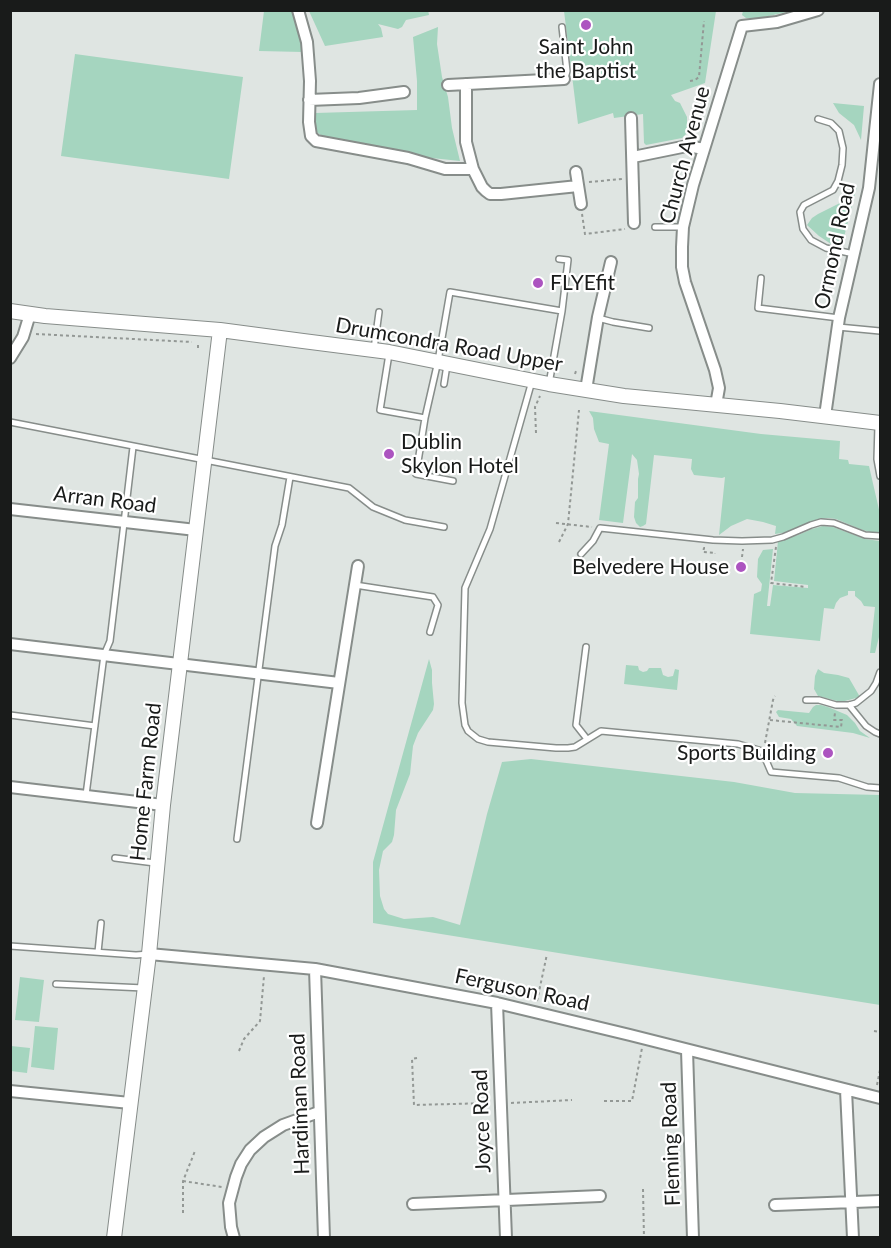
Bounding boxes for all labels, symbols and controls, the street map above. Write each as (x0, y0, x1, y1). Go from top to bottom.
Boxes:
marker: Saint John the Baptist (579, 18, 593, 32)
place label: Saint John the Baptist (536, 34, 636, 84)
street label: Church Avenue (655, 83, 715, 227)
street label: Ormond Road (809, 180, 861, 312)
place label: FLYEfit (550, 270, 615, 296)
marker: FLYEfit (531, 276, 545, 290)
street label: Drumcondra Road Upper (333, 313, 565, 377)
place label: Dublin Skylon Hotel (401, 429, 519, 479)
marker: Dublin Skylon Hotel (382, 447, 396, 461)
street label: Arran Road (52, 481, 158, 519)
place label: Belvedere House (572, 554, 729, 580)
marker: Belvedere House (734, 560, 748, 574)
street label: Home Farm Road (125, 702, 167, 862)
place label: Sports Building (677, 740, 816, 766)
marker: Sports Building (821, 746, 835, 760)
street label: Ferguson Road (452, 963, 592, 1017)
street label: Hardiman Road (285, 1033, 315, 1175)
street label: Joyce Road (468, 1069, 496, 1173)
street label: Fleming Road (656, 1081, 686, 1207)

